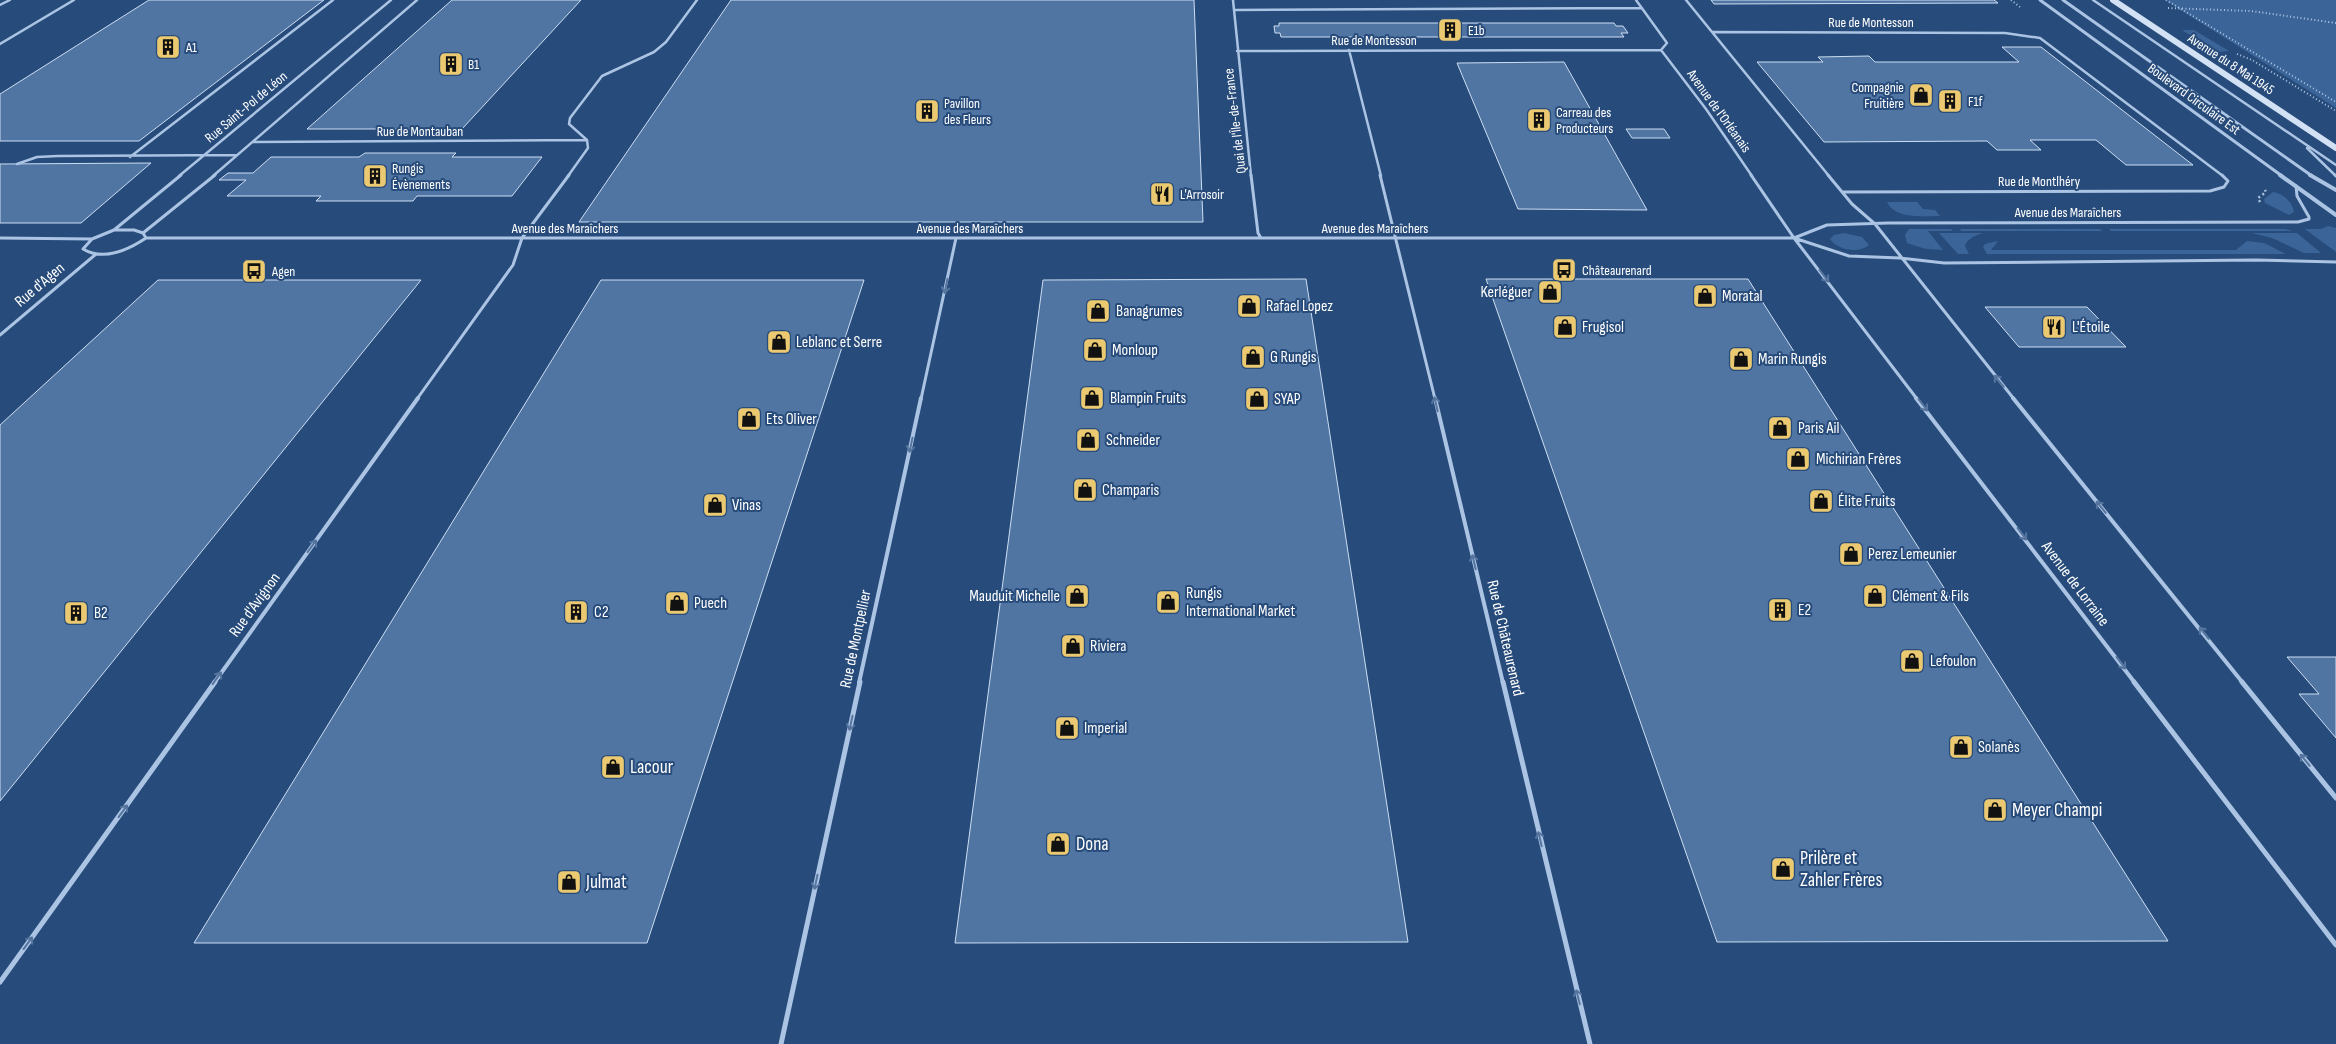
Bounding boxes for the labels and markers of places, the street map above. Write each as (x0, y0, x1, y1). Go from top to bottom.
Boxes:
building icon: E1b (1437, 17, 1463, 43)
place label: E1b (1468, 22, 1485, 39)
building icon: A1 (155, 34, 181, 60)
place label: A1 (185, 39, 197, 56)
building icon: B1 (438, 51, 464, 77)
place label: B1 (468, 56, 479, 73)
place label: Compagnie Fruitière (1852, 79, 1904, 112)
shop icon: Compagnie Fruitière (1908, 82, 1934, 108)
building icon: F1f (1937, 88, 1963, 114)
place label: F1f (1968, 93, 1983, 110)
place label: Pavillon des Fleurs (944, 95, 991, 128)
building icon: Pavillon des Fleurs (914, 98, 940, 124)
place label: Carreau des Producteurs (1556, 104, 1613, 137)
building icon: Carreau des Producteurs (1526, 107, 1552, 133)
place label: Rungis Évènements (392, 160, 450, 193)
building icon: Rungis Évènements (362, 163, 388, 189)
restaurant icon: L'Arrosoir (1149, 181, 1175, 207)
place label: L'Arrosoir (1180, 186, 1224, 203)
bus stop icon: Châteaurenard (1551, 257, 1577, 283)
bus stop icon: Agen (241, 258, 267, 284)
place label: Châteaurenard (1582, 262, 1652, 279)
place label: Agen (271, 263, 295, 280)
shop icon: Kerléguer (1537, 279, 1563, 305)
place label: Kerléguer (1481, 283, 1532, 302)
shop icon: Moratal (1692, 283, 1718, 309)
place label: Moratal (1722, 287, 1763, 306)
shop icon: Rafael Lopez (1236, 293, 1262, 319)
place label: Rafael Lopez (1266, 297, 1333, 316)
shop icon: Banagrumes (1085, 298, 1111, 324)
place label: Banagrumes (1116, 302, 1183, 321)
shop icon: Frugisol (1552, 314, 1578, 340)
restaurant icon: L'Étoile (2041, 314, 2067, 340)
place label: Frugisol (1582, 318, 1624, 337)
place label: L'Étoile (2072, 318, 2110, 337)
shop icon: Leblanc et Serre (766, 329, 792, 355)
place label: Leblanc et Serre (796, 333, 882, 352)
shop icon: Monloup (1082, 337, 1108, 363)
place label: Monloup (1112, 341, 1158, 360)
shop icon: G Rungis (1240, 344, 1266, 370)
shop icon: Marin Rungis (1728, 346, 1754, 372)
place label: G Rungis (1270, 348, 1317, 367)
place label: Marin Rungis (1758, 350, 1827, 369)
shop icon: Blampin Fruits (1079, 385, 1105, 411)
shop icon: SYAP (1244, 386, 1270, 412)
place label: Blampin Fruits (1110, 389, 1187, 408)
place label: SYAP (1274, 390, 1301, 409)
shop icon: Ets Oliver (736, 406, 762, 432)
place label: Ets Oliver (766, 410, 817, 429)
shop icon: Paris Ail (1767, 415, 1793, 441)
place label: Paris Ail (1798, 419, 1839, 438)
shop icon: Schneider (1075, 427, 1101, 453)
place label: Schneider (1106, 431, 1160, 450)
shop icon: Michirian Frères (1785, 446, 1811, 472)
place label: Michirian Frères (1816, 450, 1901, 469)
shop icon: Champaris (1072, 477, 1098, 503)
place label: Champaris (1102, 481, 1159, 500)
shop icon: Élite Fruits (1808, 488, 1834, 514)
shop icon: Vinas (702, 492, 728, 518)
place label: Élite Fruits (1838, 492, 1896, 511)
place label: Vinas (732, 496, 761, 515)
shop icon: Perez Lemeunier (1838, 541, 1864, 567)
place label: Perez Lemeunier (1868, 545, 1957, 564)
shop icon: Mauduit Michelle (1064, 583, 1090, 609)
shop icon: Clément & Fils (1862, 583, 1888, 609)
place label: Rungis International Market (1186, 584, 1295, 621)
place label: Mauduit Michelle (969, 587, 1060, 606)
place label: Clément & Fils (1892, 587, 1969, 606)
shop icon: Rungis International Market (1155, 589, 1181, 615)
shop icon: Puech (664, 590, 690, 616)
place label: Puech (694, 594, 727, 613)
building icon: E2 (1767, 597, 1793, 623)
building icon: C2 (563, 599, 589, 625)
building icon: B2 (63, 600, 89, 626)
place label: E2 (1798, 601, 1811, 620)
place label: C2 (594, 603, 608, 622)
place label: B2 (94, 604, 108, 623)
shop icon: Riviera (1060, 633, 1086, 659)
place label: Riviera (1090, 637, 1126, 656)
shop icon: Lefoulon (1899, 648, 1925, 674)
place label: Lefoulon (1930, 652, 1976, 671)
shop icon: Imperial (1054, 715, 1080, 741)
place label: Imperial (1084, 719, 1127, 738)
shop icon: Solanès (1948, 734, 1974, 760)
place label: Solanès (1978, 738, 2020, 757)
shop icon: Lacour (600, 754, 626, 780)
place label: Lacour (630, 756, 674, 779)
shop icon: Meyer Champi (1982, 797, 2008, 823)
place label: Meyer Champi (2012, 799, 2102, 822)
shop icon: Dona (1045, 831, 1071, 857)
place label: Dona (1076, 833, 1109, 856)
place label: Prilère et Zahler Frères (1800, 847, 1883, 892)
shop icon: Prilère et Zahler Frères (1770, 856, 1796, 882)
shop icon: Julmat (556, 869, 582, 895)
place label: Julmat (585, 871, 627, 894)

